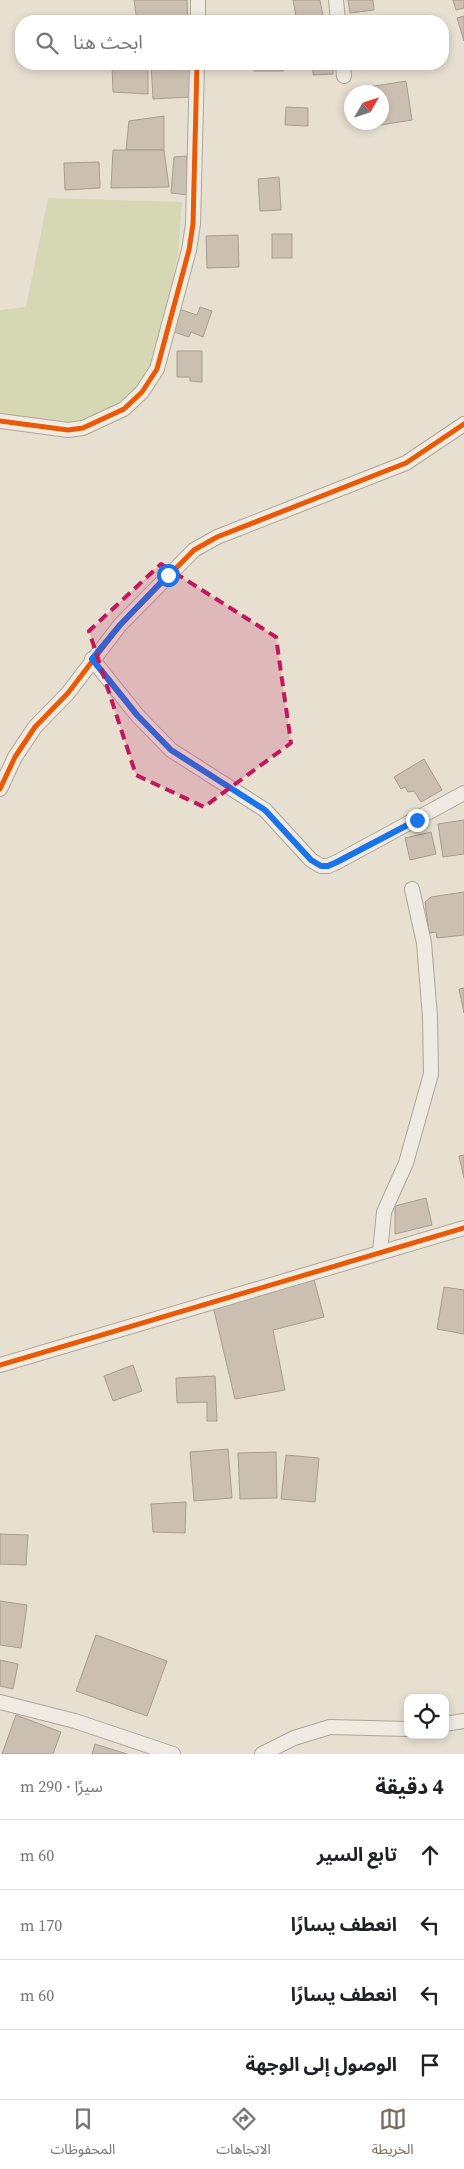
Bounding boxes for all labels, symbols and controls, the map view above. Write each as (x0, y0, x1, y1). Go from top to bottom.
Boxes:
search box (15, 15, 449, 70)
icon: search (33, 29, 61, 57)
text: ابحث هنا (73, 29, 143, 55)
north arrow (344, 85, 389, 130)
route start (157, 564, 180, 587)
route end (406, 809, 429, 832)
map controls (404, 1694, 449, 1739)
button: locate (404, 1694, 449, 1739)
text: 4 دقيقة (375, 1772, 444, 1801)
text: سيرًا · 290 m (20, 1775, 103, 1797)
text: تابع السير (317, 1841, 397, 1867)
icon: ahead (416, 1841, 444, 1869)
text: 60 m (20, 1844, 54, 1866)
text: انعطف يسارًا (291, 1911, 397, 1937)
icon: left (416, 1911, 444, 1939)
text: 170 m (20, 1914, 62, 1936)
text: انعطف يسارًا (291, 1981, 397, 2007)
icon: left (416, 1981, 444, 2009)
text: 60 m (20, 1984, 54, 2006)
text: الوصول إلى الوجهة (245, 2051, 397, 2077)
icon: arrive (416, 2051, 444, 2079)
tab: المحفوظات (50, 2105, 115, 2164)
tab: الاتجاهات (216, 2105, 271, 2164)
tab: الخريطة (372, 2105, 414, 2164)

